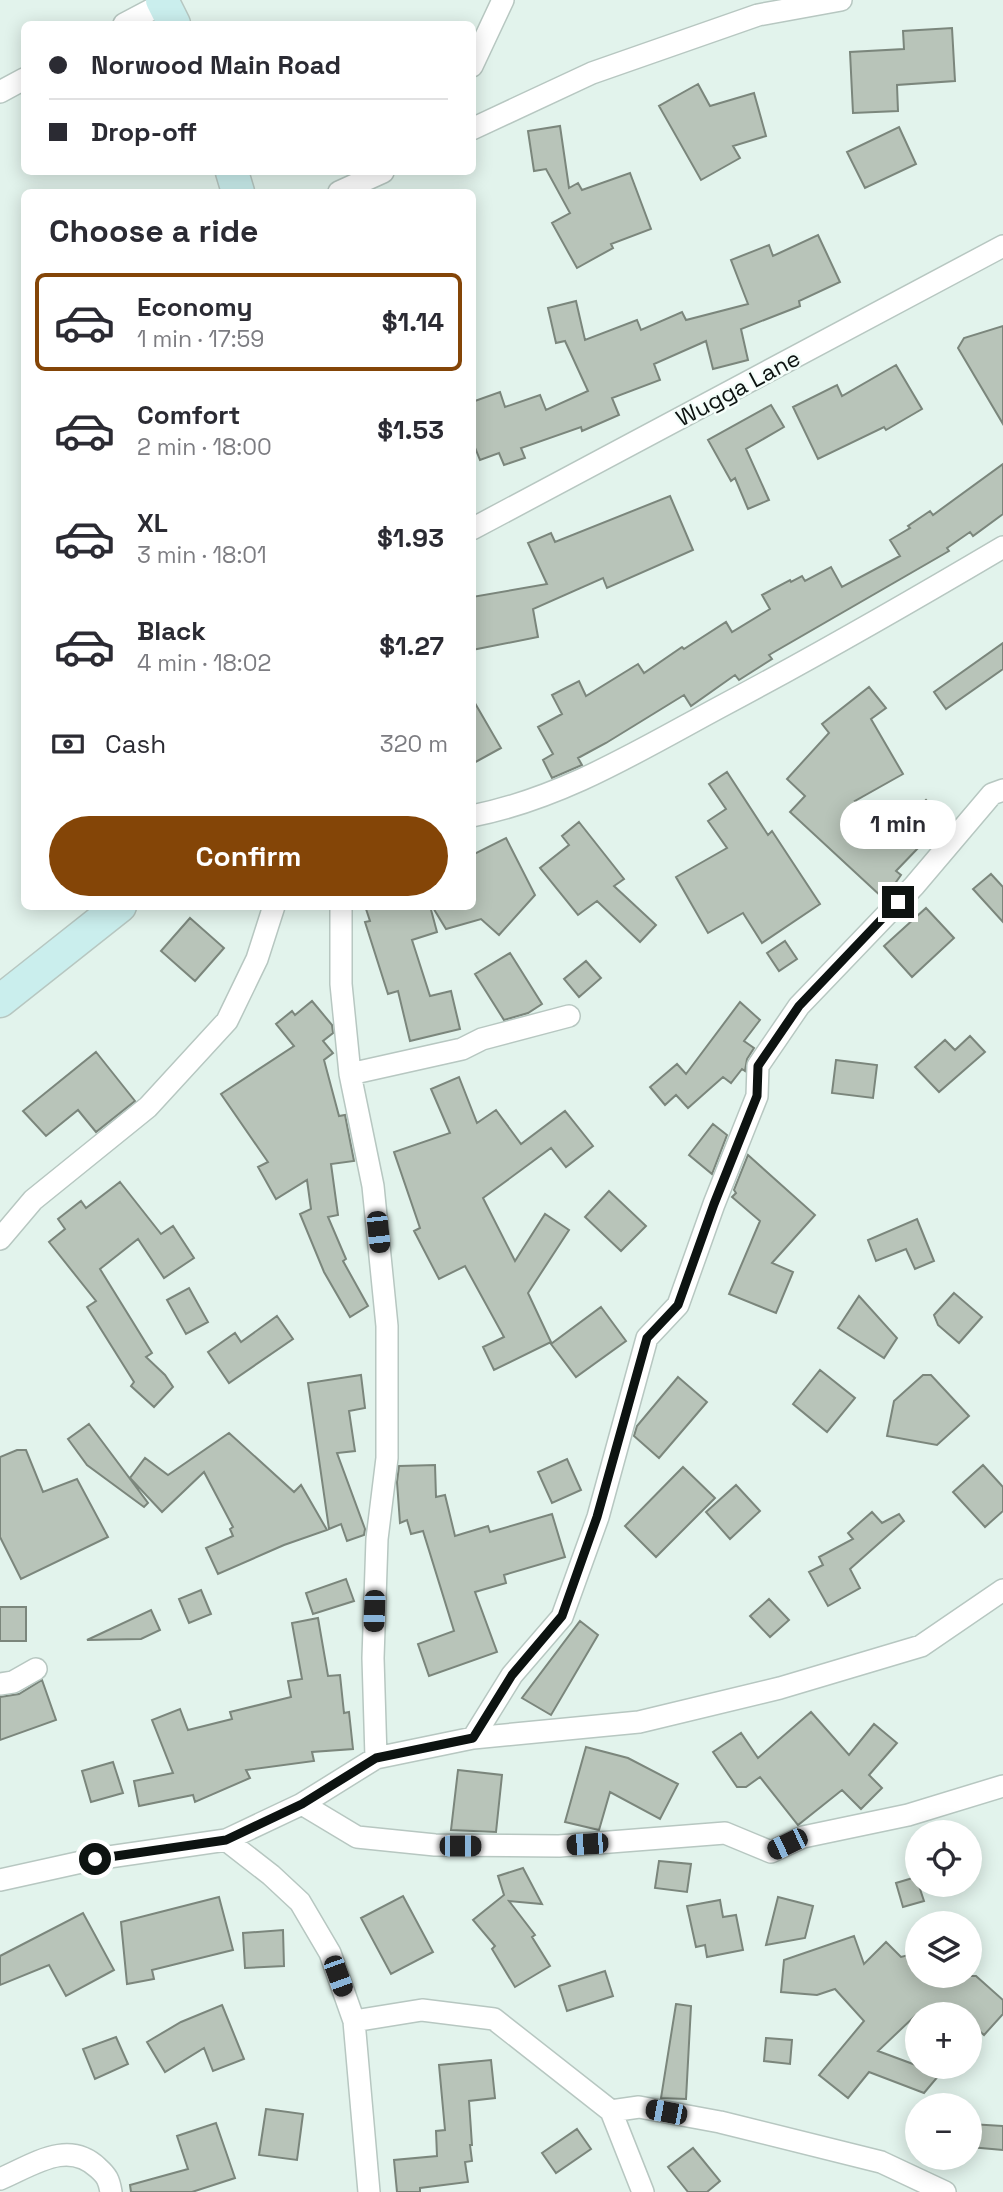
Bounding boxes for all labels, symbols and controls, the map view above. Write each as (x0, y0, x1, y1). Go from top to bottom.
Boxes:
text: Norwood Main Road (91, 48, 341, 82)
text: Drop-off (91, 115, 197, 149)
text: Choose a ride (49, 211, 259, 251)
text: Economy (137, 290, 253, 324)
icon: car (53, 291, 116, 354)
text: $1.14 (382, 305, 444, 339)
text: 1 min · 17:59 (137, 324, 264, 354)
street label: Wugga Lane (671, 343, 805, 433)
text: Comfort (137, 398, 240, 432)
icon: car (53, 399, 116, 462)
text: $1.53 (377, 413, 444, 447)
text: 2 min · 18:00 (137, 432, 272, 462)
text: XL (137, 506, 168, 540)
icon: car (53, 507, 116, 570)
text: $1.93 (377, 521, 444, 555)
text: 3 min · 18:01 (137, 540, 267, 570)
text: Black (137, 614, 206, 648)
icon: car (53, 615, 116, 678)
text: $1.27 (379, 629, 444, 663)
text: 4 min · 18:02 (137, 648, 271, 678)
icon: cash (49, 725, 87, 763)
text: Cash (105, 727, 166, 761)
text: 320 m (380, 729, 448, 759)
callout: 1 min (840, 800, 956, 850)
text: 1 min (870, 809, 926, 839)
button: Confirm (49, 816, 448, 896)
route end (882, 886, 914, 918)
car (366, 1210, 391, 1254)
car (363, 1590, 386, 1632)
map controls (905, 1820, 982, 2170)
button: locate (905, 1820, 982, 1897)
car (764, 1825, 811, 1863)
car (566, 1832, 609, 1856)
car (440, 1836, 482, 1857)
route start (79, 1843, 111, 1875)
button: layers (905, 1911, 982, 1988)
car (321, 1953, 356, 1999)
button: + (905, 2002, 982, 2079)
button: − (905, 2093, 982, 2170)
car (644, 2098, 689, 2126)

